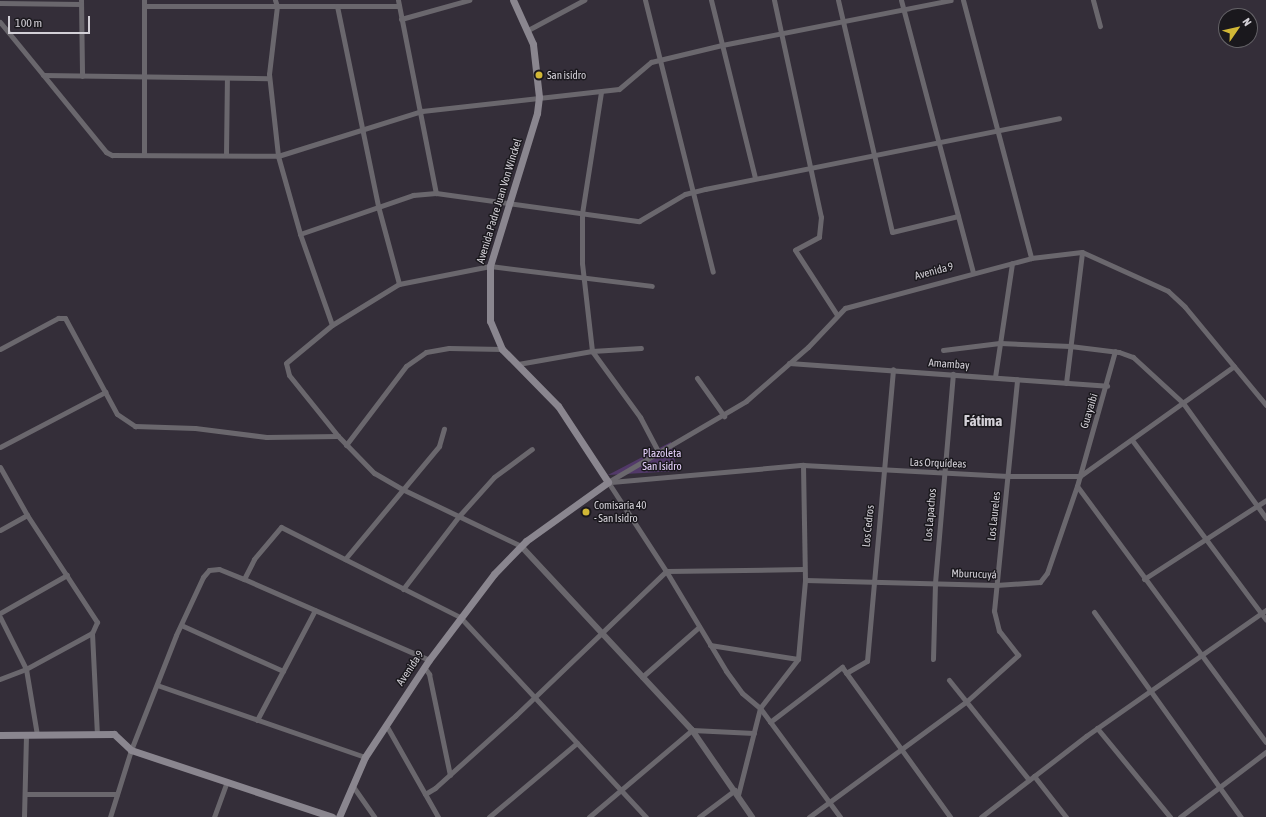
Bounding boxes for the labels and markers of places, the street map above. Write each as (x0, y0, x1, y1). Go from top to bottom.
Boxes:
place label: San isidro (547, 68, 586, 82)
marker: San isidro (534, 70, 544, 80)
place label: Comisaría 40 - San Isidro (594, 499, 646, 525)
marker: Comisaría 40 - San Isidro (581, 507, 591, 517)

